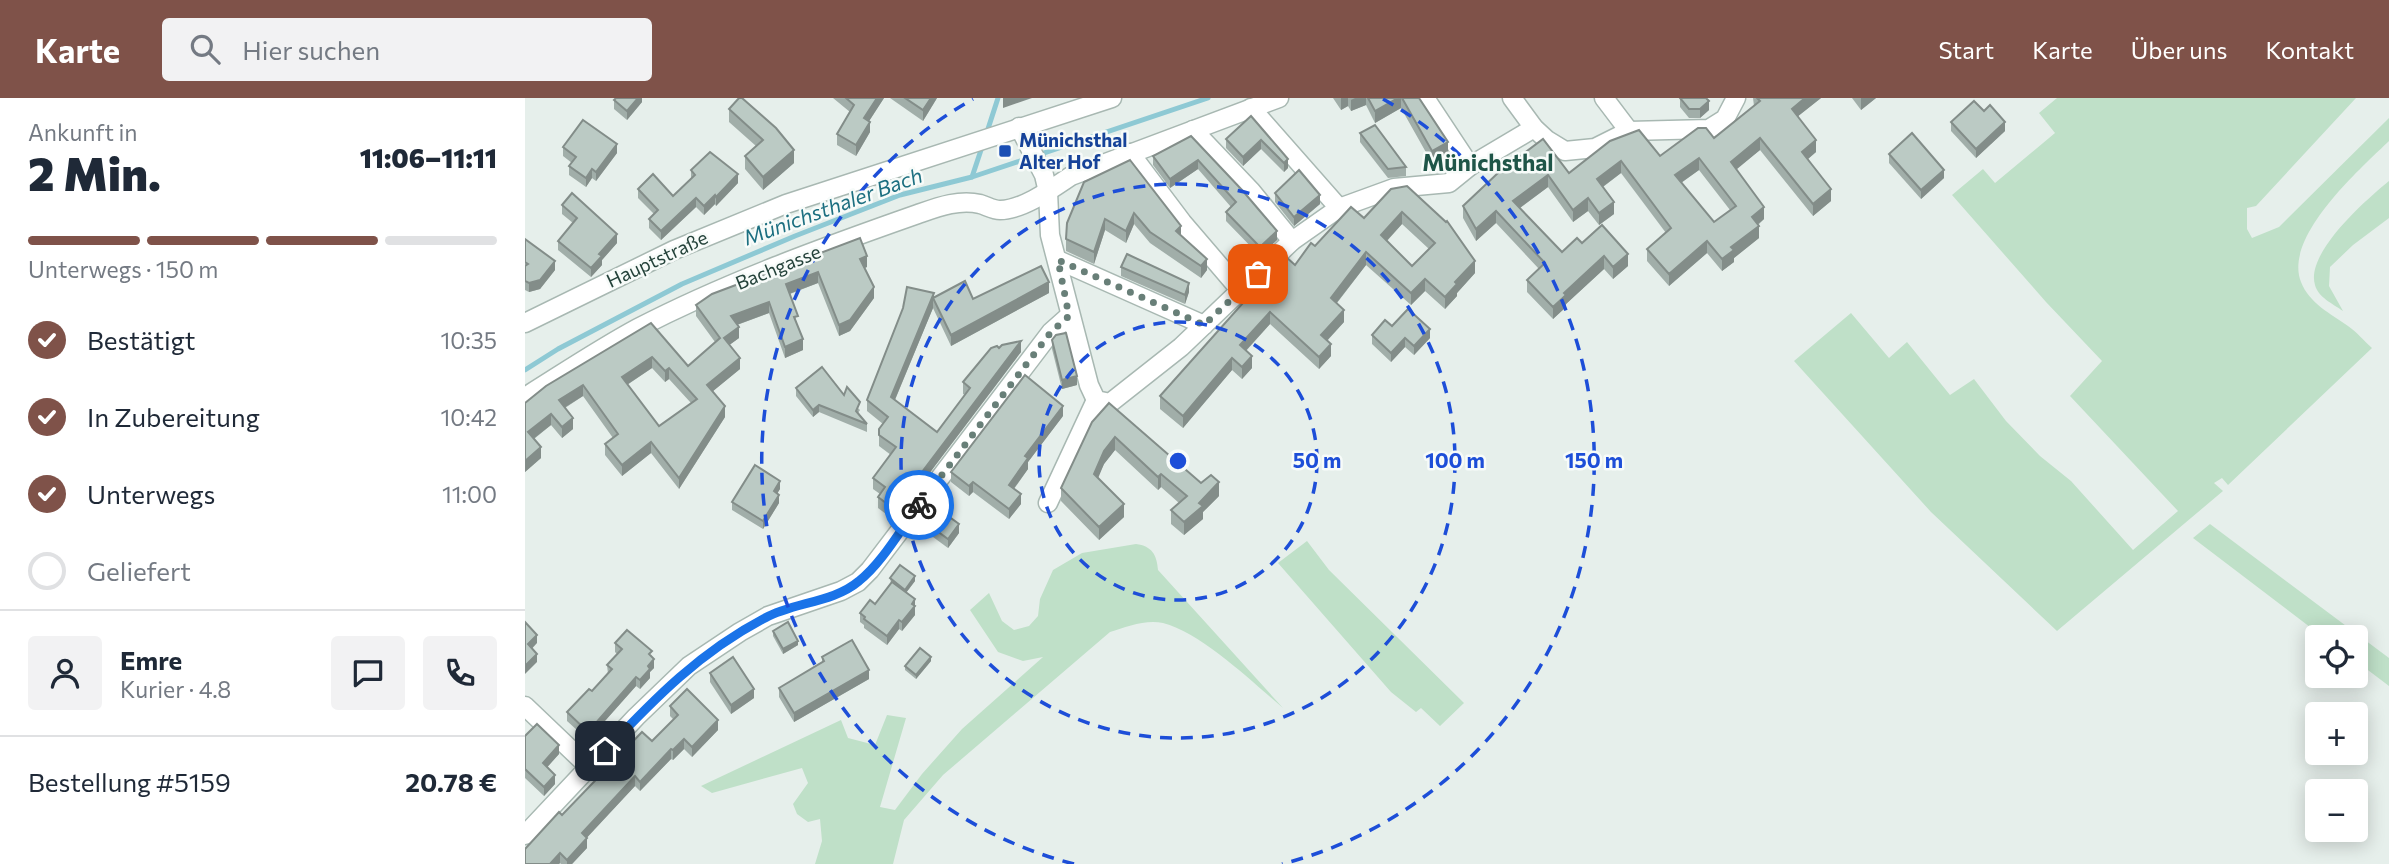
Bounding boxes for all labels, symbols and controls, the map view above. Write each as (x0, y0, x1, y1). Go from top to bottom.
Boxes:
search box (162, 18, 652, 81)
text: Karte (35, 29, 120, 70)
icon: search (186, 30, 224, 68)
text: Hier suchen (242, 34, 380, 65)
text: Start (1939, 35, 1994, 64)
text: Karte (2032, 35, 2093, 64)
text: Über uns (2131, 35, 2227, 64)
text: Kontakt (2265, 35, 2354, 64)
text: Ankunft in (28, 118, 138, 146)
place label: Münichsthal Alter Hof (1019, 128, 1127, 173)
text: 11:06–11:11 (360, 142, 497, 173)
marker: Münichsthal Alter Hof (997, 143, 1013, 159)
text: 2 Min. (28, 144, 161, 200)
district label: Münichsthal (1422, 148, 1554, 176)
water label: Münichsthaler Bach (740, 162, 925, 250)
street label: Hauptstraße (603, 225, 711, 292)
street label: Bachgasse (732, 239, 824, 294)
pin (1228, 244, 1288, 304)
text: Unterwegs · 150 m (28, 255, 218, 283)
icon: bag (1239, 255, 1277, 293)
icon: check (28, 321, 66, 359)
text: Bestätigt (87, 324, 196, 355)
text: 10:35 (440, 326, 497, 354)
icon: check (28, 398, 66, 436)
text: In Zubereitung (87, 401, 260, 432)
text: 10:42 (441, 403, 497, 431)
text: 50 m (1293, 447, 1341, 472)
text: 100 m (1425, 447, 1485, 472)
text: 150 m (1565, 447, 1623, 472)
centre of rings (1166, 449, 1190, 473)
courier (884, 470, 954, 540)
icon: check (28, 475, 66, 513)
text: Unterwegs (87, 478, 215, 509)
text: 11:00 (442, 480, 497, 508)
icon: bike (900, 486, 938, 524)
text: Geliefert (87, 555, 191, 586)
map controls (2305, 625, 2368, 842)
button: locate (2305, 625, 2368, 688)
button: person (28, 636, 102, 710)
button: chat (331, 636, 405, 710)
button: phone (423, 636, 497, 710)
text: Emre (120, 644, 182, 675)
text: Kurier · 4.8 (120, 675, 231, 703)
button: + (2305, 702, 2368, 765)
pin (575, 721, 635, 781)
icon: home (586, 732, 624, 770)
text: Bestellung #5159 (28, 766, 231, 797)
text: 20.78 € (405, 766, 497, 797)
button: − (2305, 779, 2368, 842)

